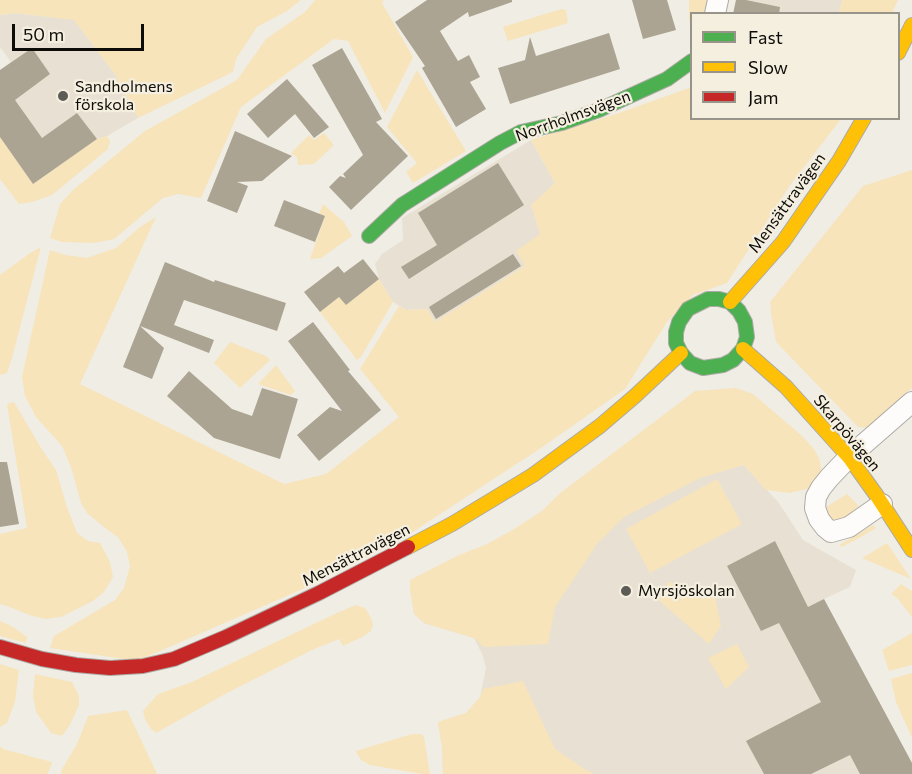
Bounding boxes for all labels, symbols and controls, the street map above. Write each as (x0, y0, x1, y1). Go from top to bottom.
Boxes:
scale bar (15, 12, 147, 50)
legend (690, 12, 900, 120)
text: 50 m (23, 23, 64, 45)
text: Fast (748, 26, 783, 48)
text: Slow (748, 56, 788, 78)
place label: Sandholmens förskola (75, 77, 173, 115)
street label: Norrholmsvägen (513, 86, 633, 146)
text: Jam (748, 86, 778, 108)
marker: Sandholmens förskola (56, 89, 70, 103)
street label: Mensättravägen (744, 149, 830, 257)
street label: Skarpövägen (809, 391, 885, 475)
street label: Mensättravägen (299, 520, 413, 590)
place label: Myrsjöskolan (638, 581, 735, 601)
marker: Myrsjöskolan (619, 584, 633, 598)

